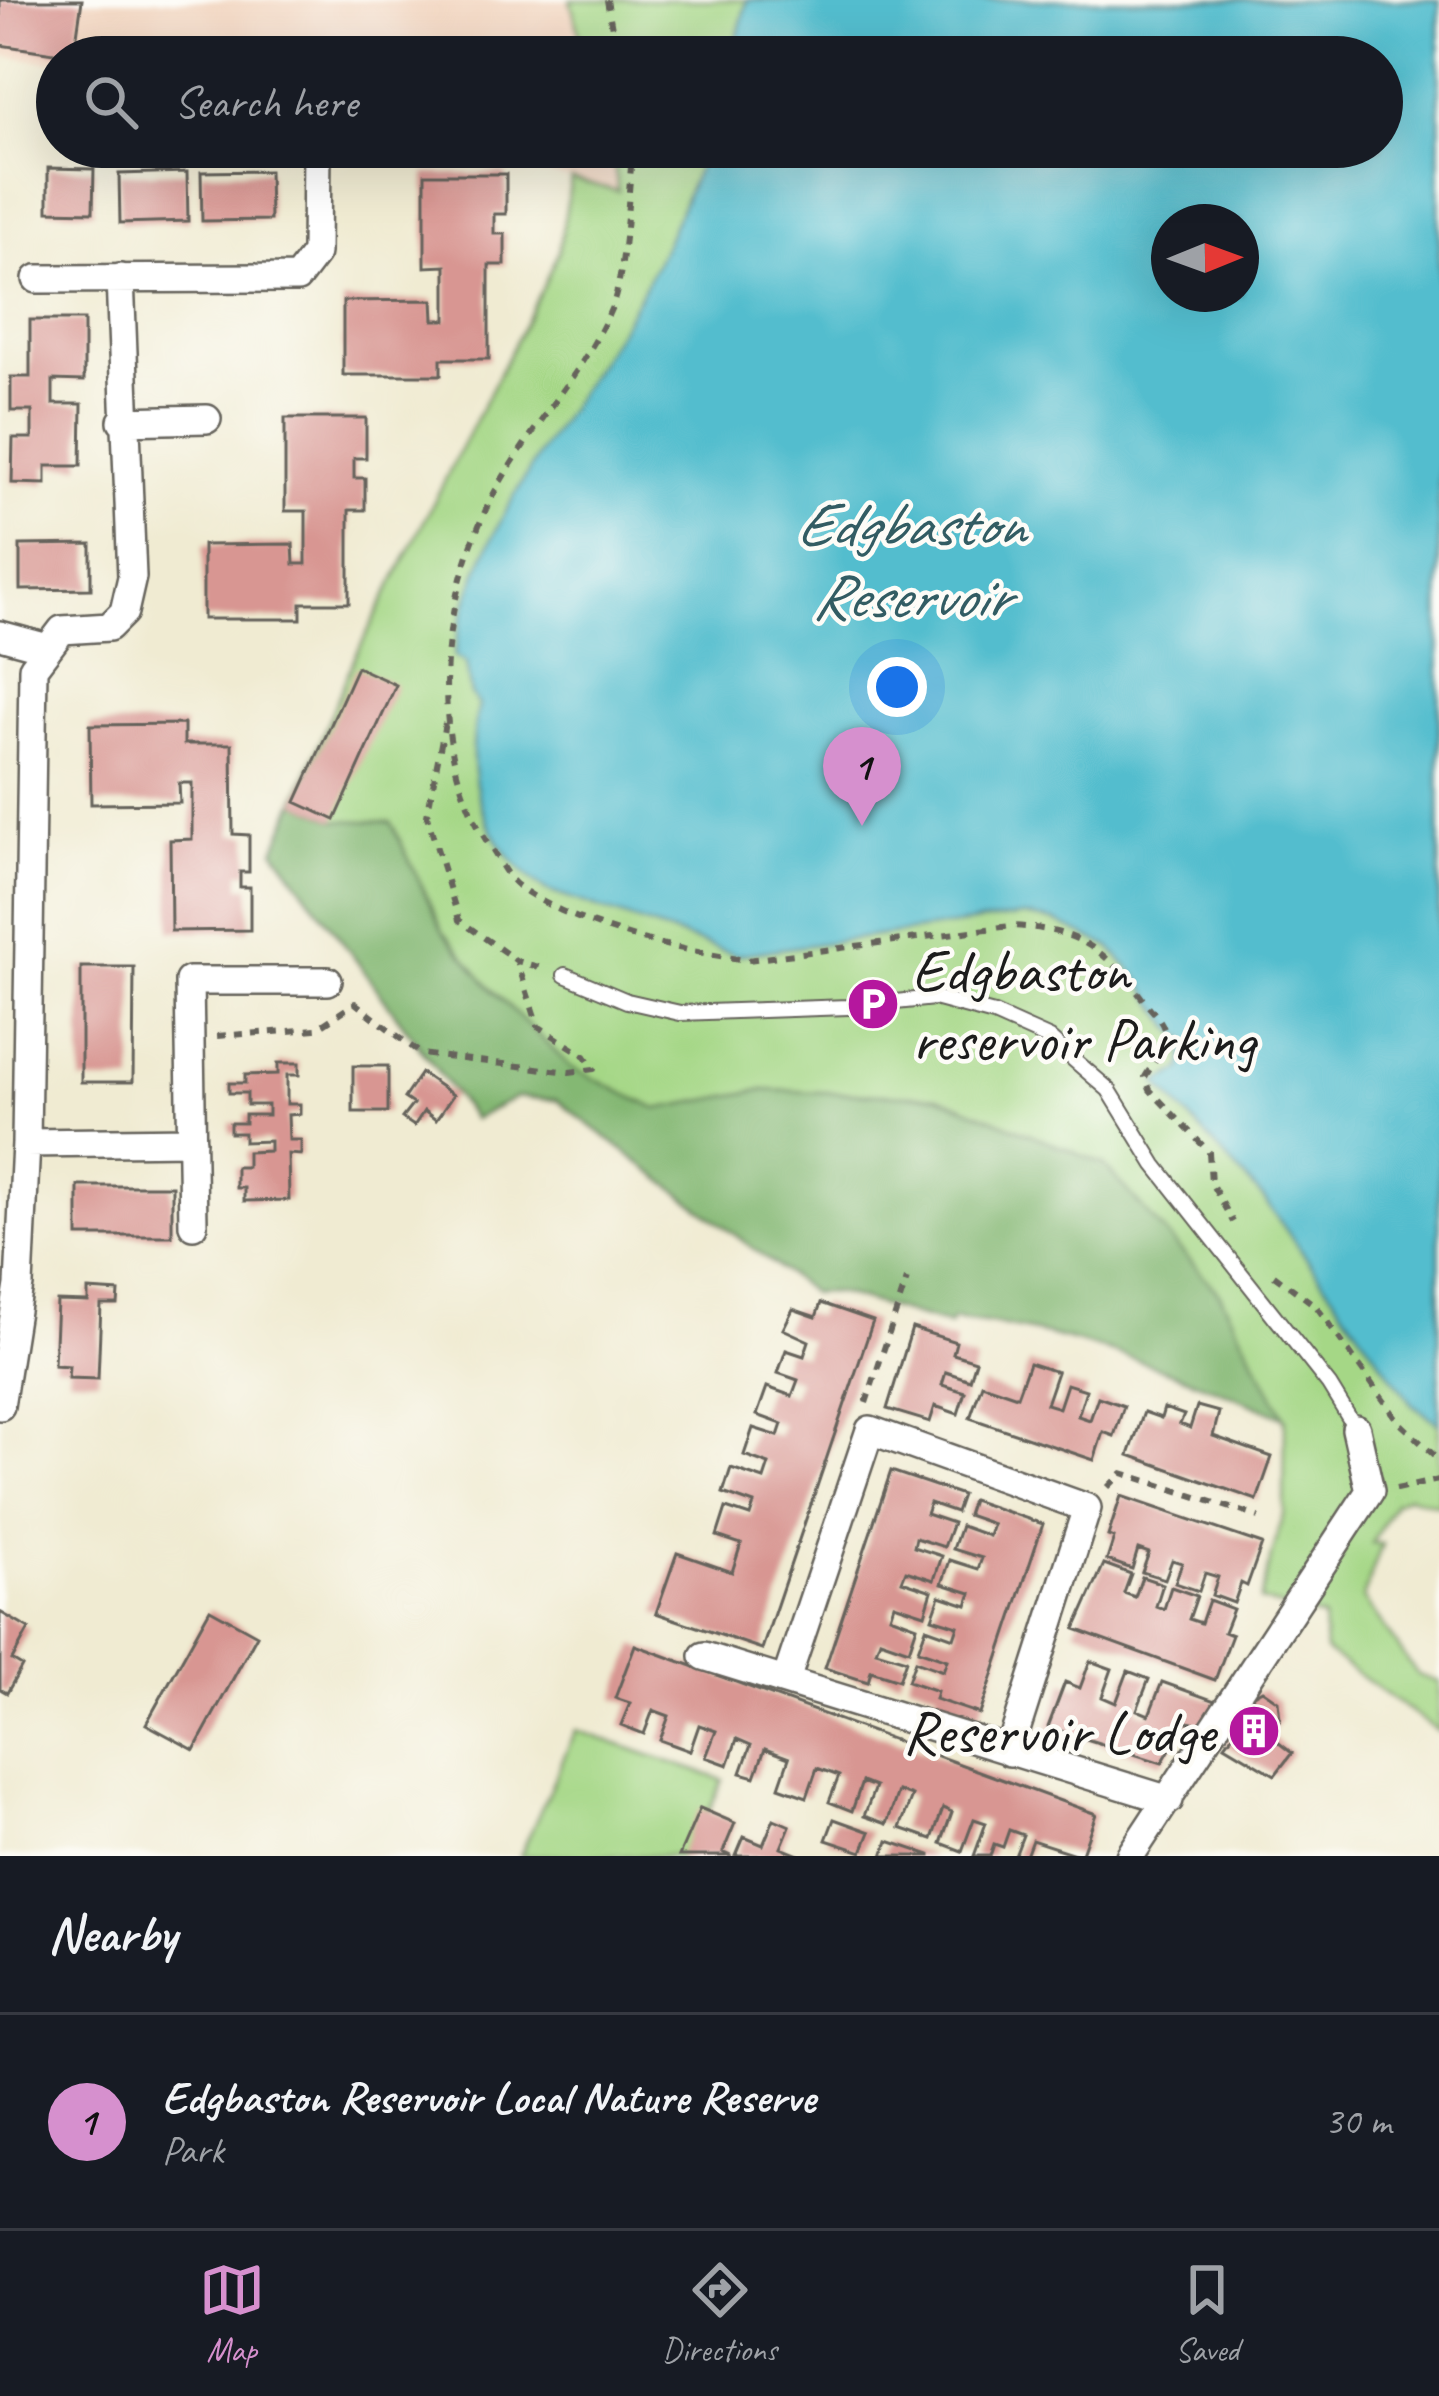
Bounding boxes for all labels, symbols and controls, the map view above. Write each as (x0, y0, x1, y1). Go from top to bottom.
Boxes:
search box (36, 36, 1403, 168)
icon: search (78, 69, 144, 135)
text: Search here (174, 74, 357, 131)
north arrow (1151, 204, 1259, 312)
water label: Edgbaston Reservoir (796, 485, 1030, 636)
your location (867, 657, 927, 717)
pin: 1 (823, 727, 901, 826)
place label: Edgbaston reservoir Parking (912, 933, 1259, 1078)
parking icon: Edgbaston reservoir Parking (845, 976, 901, 1032)
place label: Reservoir Lodge (903, 1694, 1218, 1770)
building icon: Reservoir Lodge (1226, 1703, 1282, 1759)
text: Nearby (48, 1902, 176, 1966)
text: Edgbaston Reservoir Local Nature Reserve (162, 2069, 816, 2126)
text: 1 (78, 2097, 96, 2146)
text: 30 m (1325, 2097, 1391, 2146)
text: Park (162, 2126, 224, 2175)
tab: Map (199, 2257, 265, 2371)
tab: Directions (662, 2257, 777, 2371)
tab: Saved (1174, 2257, 1240, 2371)

